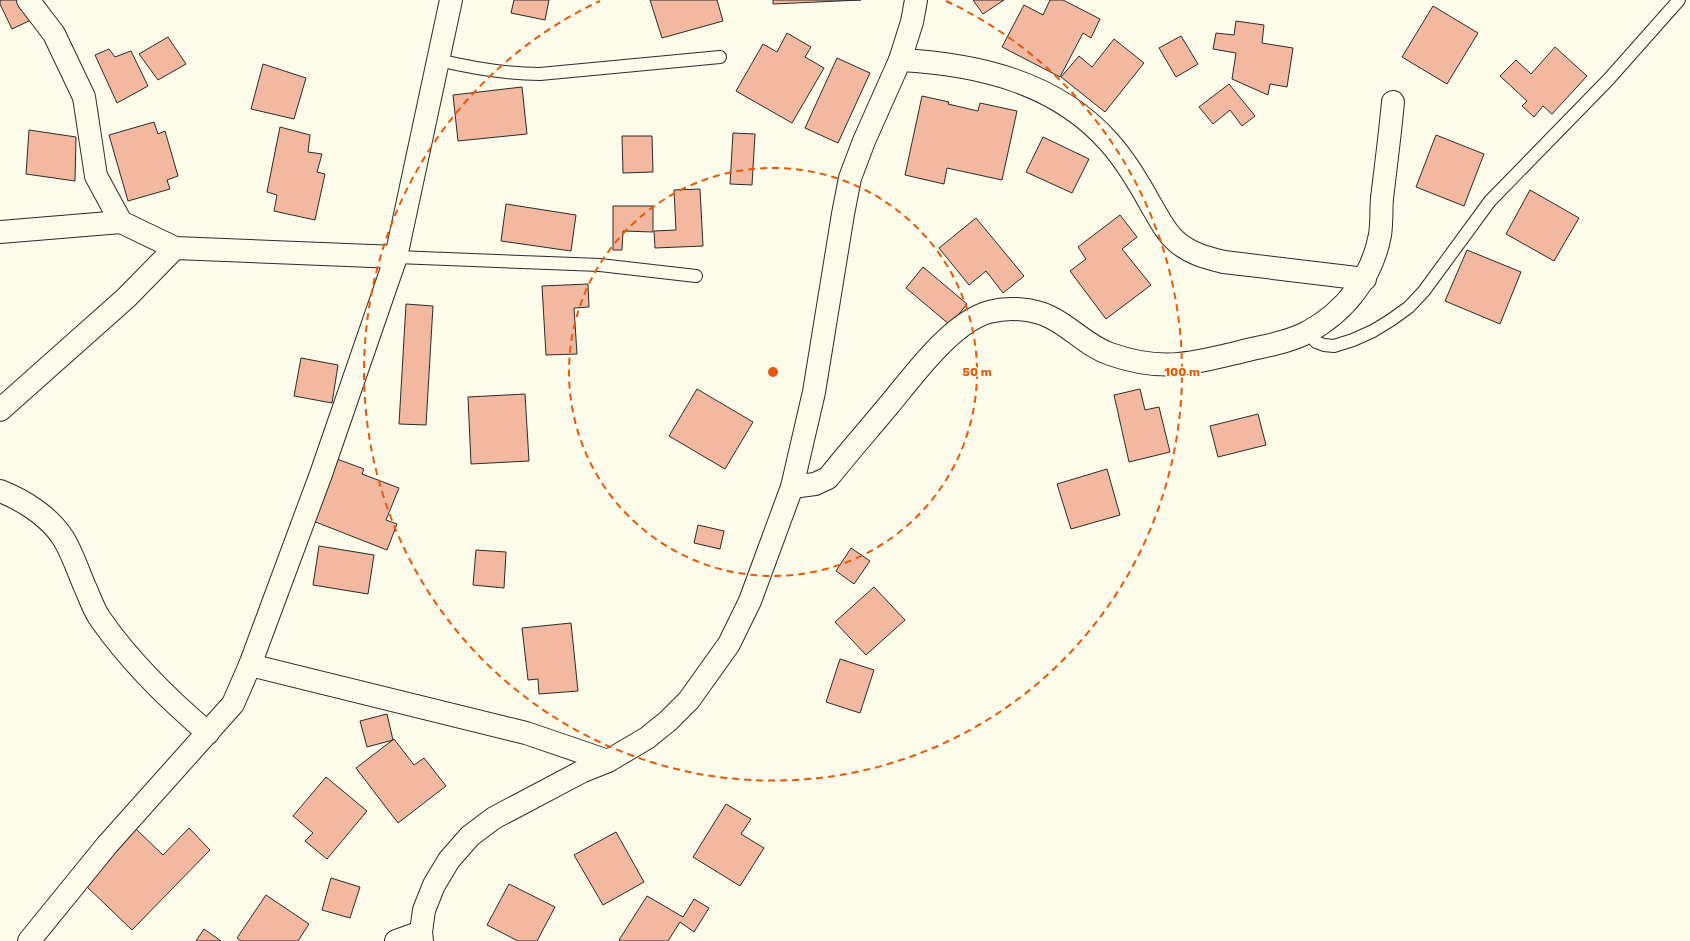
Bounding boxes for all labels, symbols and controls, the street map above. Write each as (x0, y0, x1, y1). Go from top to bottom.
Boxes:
centre of rings (766, 365, 780, 379)
text: 50 m (962, 365, 992, 379)
text: 100 m (1164, 365, 1200, 379)

